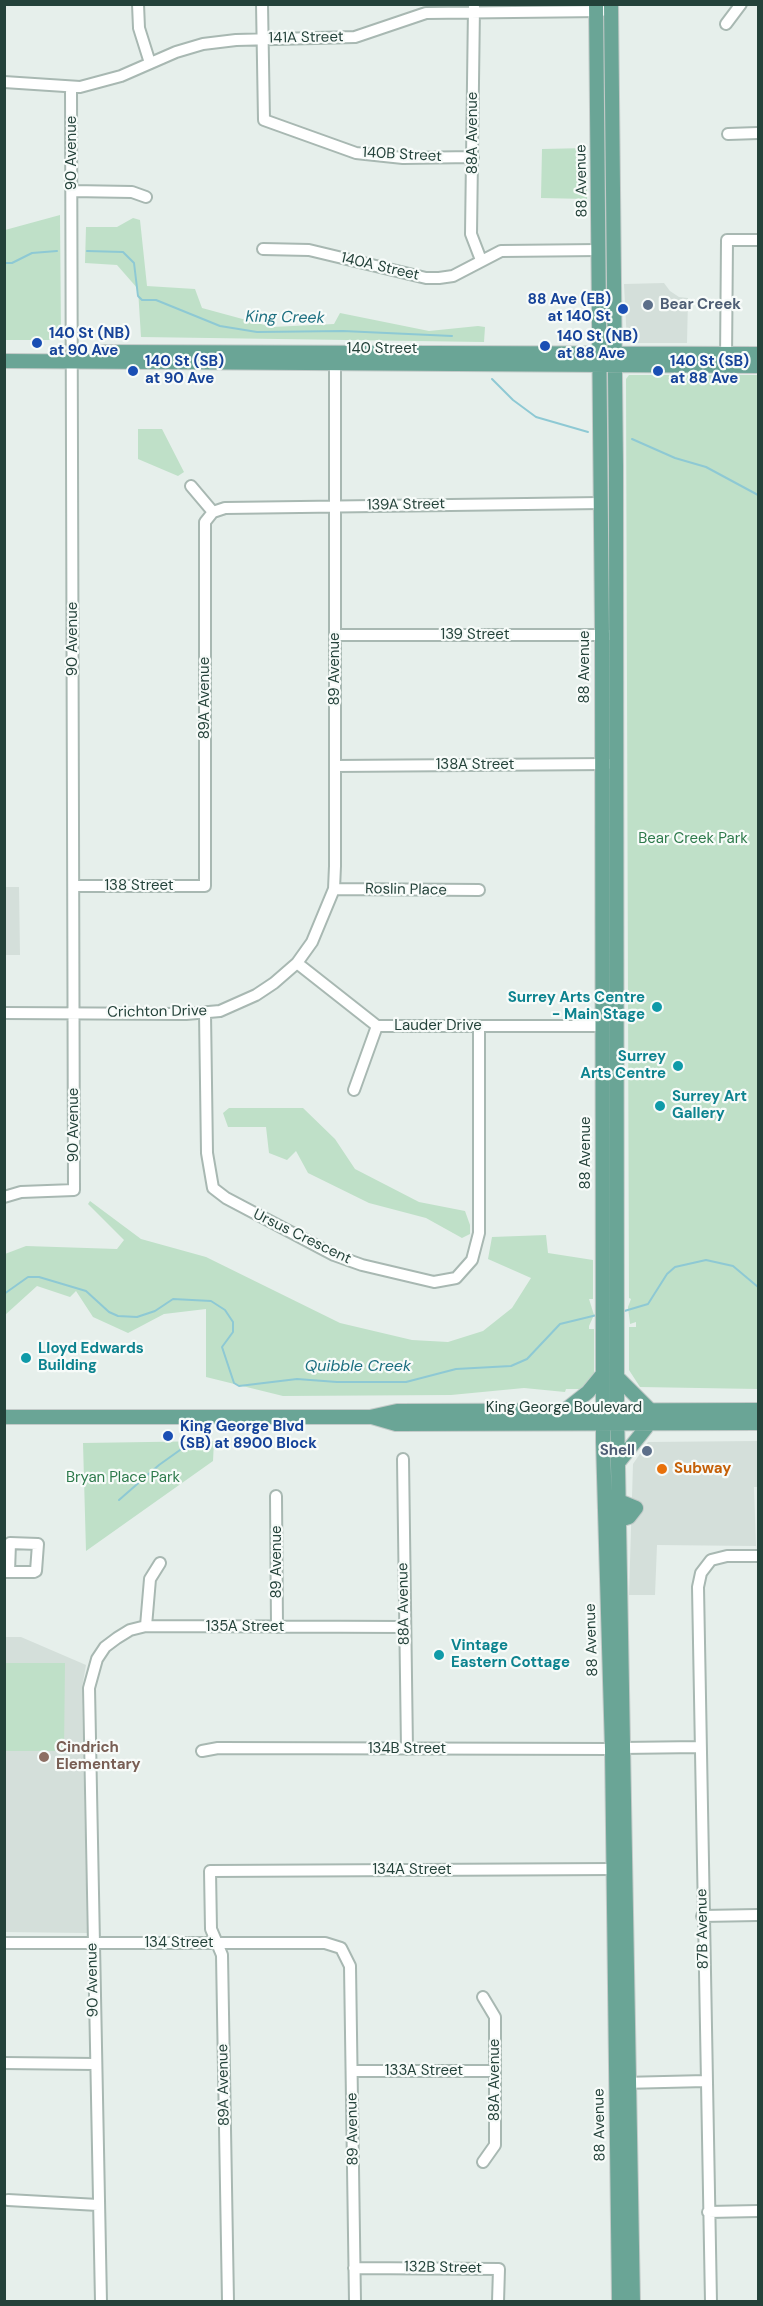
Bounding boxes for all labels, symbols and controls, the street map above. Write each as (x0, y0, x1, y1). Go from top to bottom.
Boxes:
street label: 141A Street (268, 28, 344, 48)
street label: 88A Avenue (464, 92, 482, 174)
street label: 90 Avenue (63, 116, 81, 190)
street label: 140B Street (362, 144, 442, 166)
street label: 88 Avenue (572, 144, 592, 218)
street label: 140A Street (339, 249, 421, 285)
place label: 88 Ave (EB) at 140 St (528, 291, 611, 326)
place label: Bear Creek (660, 296, 741, 314)
marker: Bear Creek (641, 298, 655, 312)
marker: 88 Ave (EB) at 140 St (616, 302, 630, 316)
water label: King Creek (245, 308, 325, 328)
place label: 140 St (NB) at 90 Ave (49, 325, 130, 360)
place label: 140 St (NB) at 88 Ave (557, 328, 638, 363)
marker: 140 St (NB) at 90 Ave (30, 336, 44, 350)
marker: 140 St (NB) at 88 Ave (538, 339, 552, 353)
street label: 140 Street (347, 340, 417, 358)
place label: 140 St (SB) at 90 Ave (145, 353, 224, 388)
place label: 140 St (SB) at 88 Ave (670, 353, 749, 388)
marker: 140 St (SB) at 90 Ave (126, 364, 140, 378)
marker: 140 St (SB) at 88 Ave (651, 364, 665, 378)
street label: 139A Street (367, 495, 445, 515)
street label: 90 Avenue (64, 602, 82, 676)
street label: 139 Street (440, 626, 510, 644)
street label: 88 Avenue (576, 630, 594, 704)
street label: 89 Avenue (326, 632, 344, 706)
street label: 89A Avenue (196, 657, 214, 739)
street label: 138A Street (436, 756, 514, 774)
park label: Bear Creek Park (638, 830, 748, 848)
street label: 138 Street (104, 877, 174, 895)
street label: Roslin Place (365, 880, 447, 900)
place label: Surrey Arts Centre - Main Stage (508, 989, 645, 1024)
marker: Surrey Arts Centre - Main Stage (650, 1000, 664, 1014)
street label: Crichton Drive (107, 1002, 207, 1022)
street label: Lauder Drive (394, 1017, 482, 1035)
place label: Surrey Arts Centre (580, 1048, 666, 1083)
marker: Surrey Arts Centre (671, 1059, 685, 1073)
street label: 90 Avenue (65, 1088, 83, 1162)
place label: Surrey Art Gallery (672, 1088, 747, 1123)
marker: Surrey Art Gallery (653, 1099, 667, 1113)
street label: 88 Avenue (577, 1116, 595, 1190)
street label: Ursus Crescent (250, 1206, 354, 1268)
place label: Lloyd Edwards Building (38, 1340, 144, 1375)
marker: Lloyd Edwards Building (19, 1351, 33, 1365)
water label: Quibble Creek (305, 1357, 411, 1377)
street label: King George Boulevard (486, 1399, 642, 1417)
place label: King George Blvd (SB) at 8900 Block (180, 1418, 317, 1453)
marker: King George Blvd (SB) at 8900 Block (161, 1429, 175, 1443)
place label: Shell (600, 1442, 635, 1460)
marker: Shell (640, 1444, 654, 1458)
place label: Subway (674, 1460, 731, 1478)
marker: Subway (655, 1462, 669, 1476)
park label: Bryan Place Park (66, 1469, 180, 1487)
street label: 89 Avenue (268, 1525, 286, 1599)
street label: 88A Avenue (394, 1562, 414, 1646)
street label: 88 Avenue (582, 1603, 602, 1677)
street label: 135A Street (206, 1618, 284, 1636)
place label: Vintage Eastern Cottage (451, 1637, 570, 1672)
marker: Vintage Eastern Cottage (432, 1648, 446, 1662)
place label: Cindrich Elementary (56, 1739, 141, 1774)
street label: 134B Street (368, 1740, 446, 1758)
marker: Cindrich Elementary (37, 1750, 51, 1764)
street label: 134A Street (372, 1861, 452, 1879)
street label: 87B Avenue (693, 1888, 713, 1970)
street label: 134 Street (144, 1934, 214, 1952)
street label: 90 Avenue (83, 1943, 103, 2017)
street label: 88A Avenue (486, 2039, 504, 2121)
street label: 89A Avenue (214, 2044, 234, 2126)
street label: 133A Street (385, 2062, 463, 2080)
street label: 88 Avenue (590, 2088, 610, 2162)
street label: 89 Avenue (343, 2092, 363, 2166)
street label: 132B Street (404, 2258, 482, 2278)

